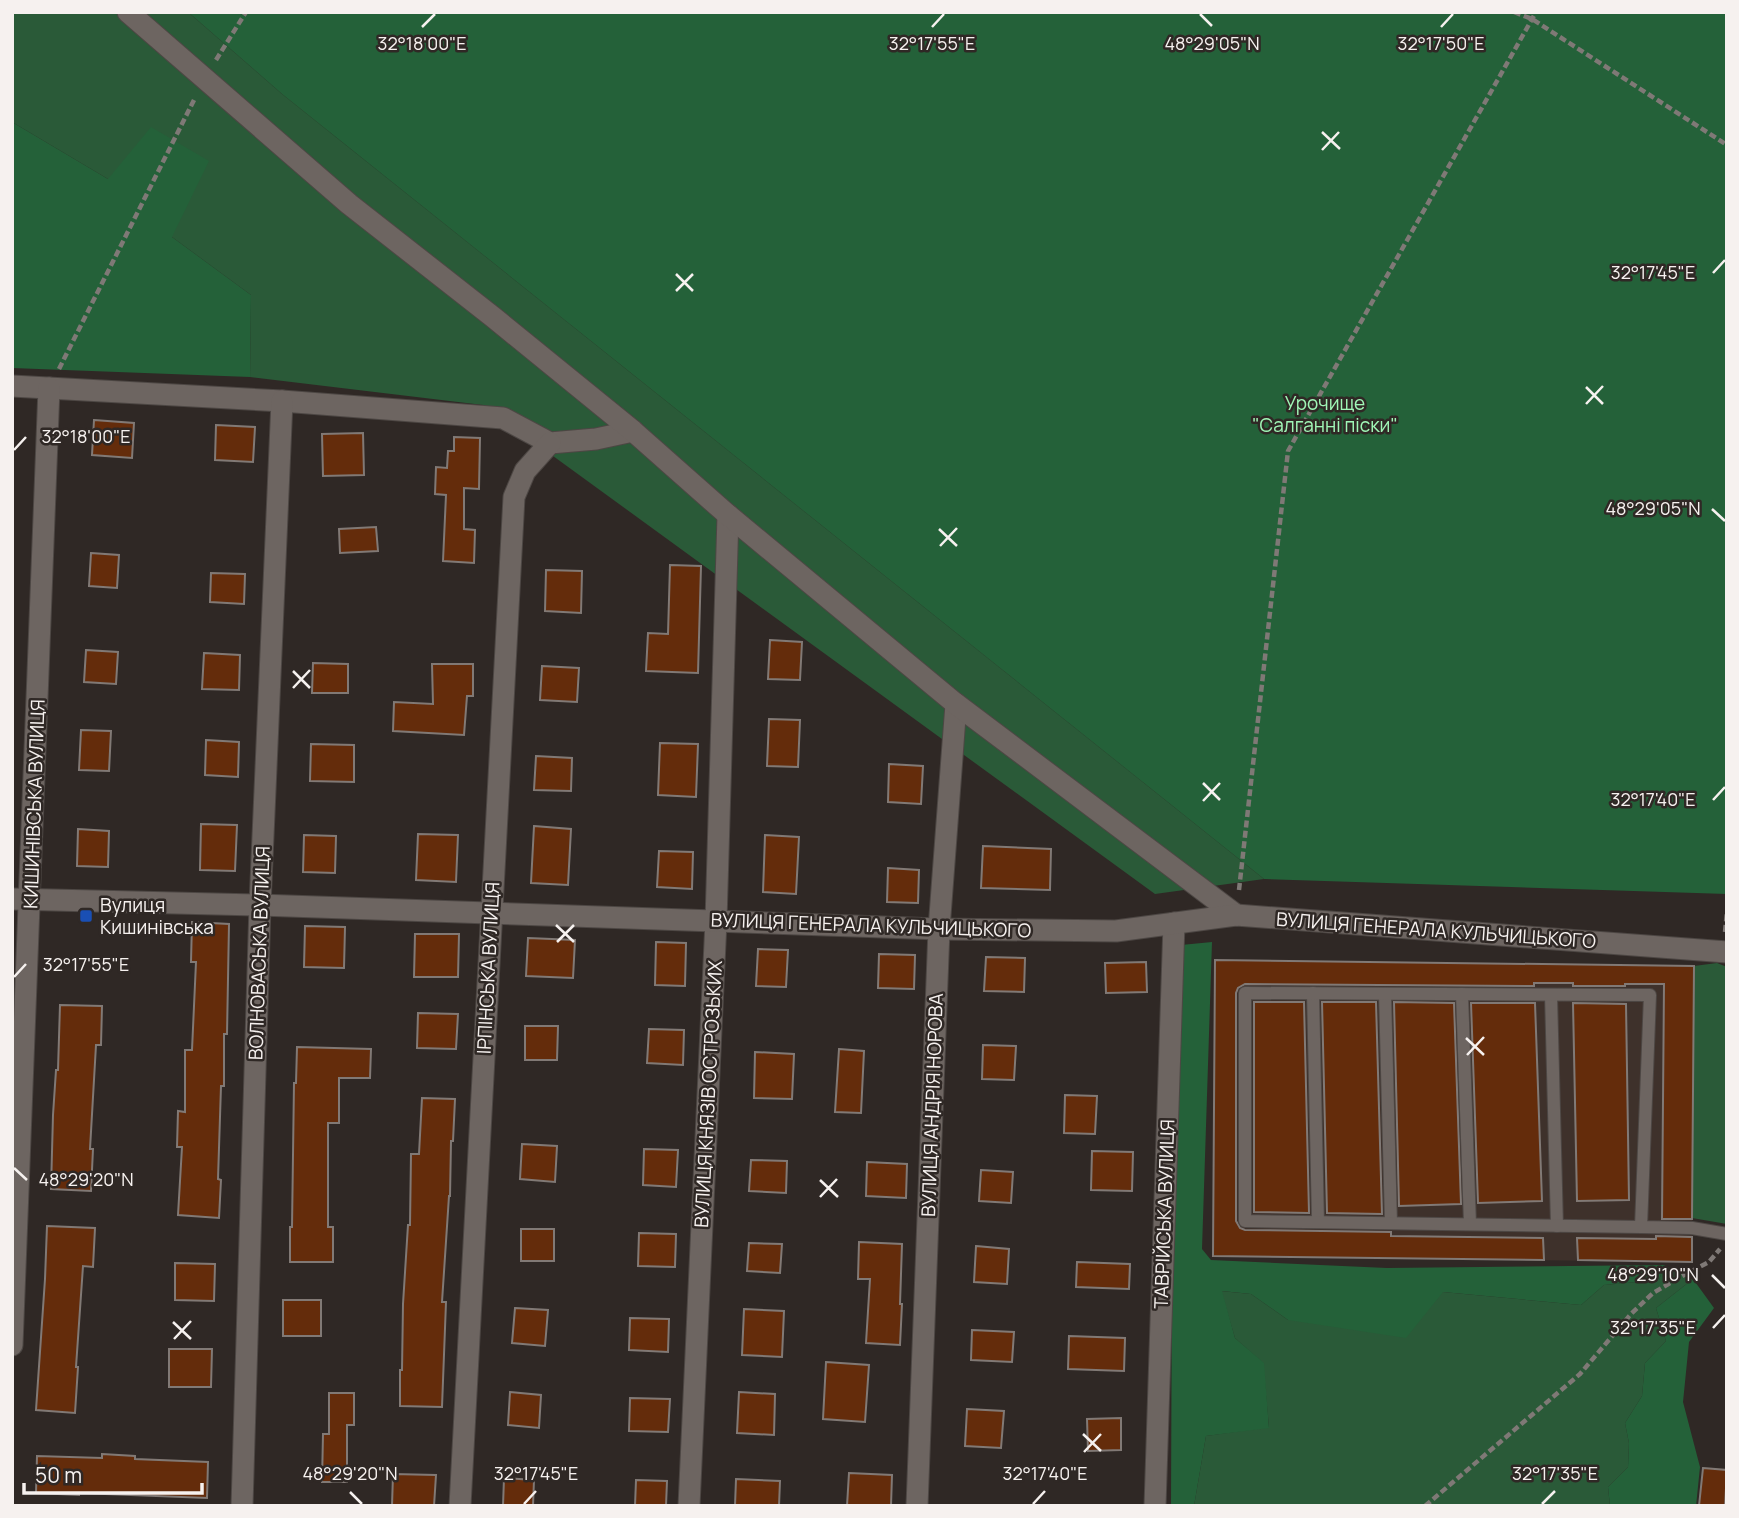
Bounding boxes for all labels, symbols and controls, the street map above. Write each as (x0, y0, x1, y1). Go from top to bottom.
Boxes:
text: 32°18'00"E (378, 31, 466, 55)
text: 32°17'55"E (889, 31, 975, 55)
text: 48°29'05"N (1164, 31, 1260, 55)
text: 32°17'50"E (1398, 31, 1484, 55)
text: 32°17'45"E (1611, 260, 1695, 284)
park label: Урочище "Салганні піски" (1252, 390, 1398, 438)
text: 32°18'00"E (42, 424, 130, 448)
text: 48°29'05"N (1605, 496, 1701, 520)
street label: КИШИНІВСЬКА ВУЛИЦЯ (17, 699, 51, 909)
text: 32°17'40"E (1611, 787, 1695, 811)
street label: ВОЛНОВАСЬКА ВУЛИЦЯ (242, 846, 276, 1060)
street label: ІРПІНСЬКА ВУЛИЦЯ (471, 881, 505, 1055)
place label: Вулиця Кишинівська (100, 892, 214, 940)
street label: ВУЛИЦЯ ГЕНЕРАЛА КУЛЬЧИЦЬКОГО (710, 906, 1032, 944)
street label: ВУЛИЦЯ ГЕНЕРАЛА КУЛЬЧИЦЬКОГО (1275, 906, 1597, 954)
marker: Вулиця Кишинівська (78, 908, 94, 924)
text: 32°17'55"E (43, 952, 129, 976)
street label: ВУЛИЦЯ КНЯЗІВ ОСТРОЗЬКИХ (688, 959, 728, 1228)
street label: ВУЛИЦЯ АНДРІЯ НОРОВА (915, 993, 949, 1217)
street label: ТАВРІЙСЬКА ВУЛИЦЯ (1148, 1119, 1180, 1309)
text: 48°29'20"N (38, 1167, 134, 1191)
text: 48°29'10"N (1607, 1262, 1699, 1286)
text: 32°17'35"E (1610, 1315, 1696, 1339)
scale bar (24, 1452, 203, 1496)
text: 50 m (35, 1461, 82, 1489)
text: 48°29'20"N (302, 1461, 398, 1485)
text: 32°17'45"E (494, 1461, 578, 1485)
text: 32°17'40"E (1003, 1461, 1087, 1485)
text: 32°17'35"E (1512, 1461, 1598, 1485)

